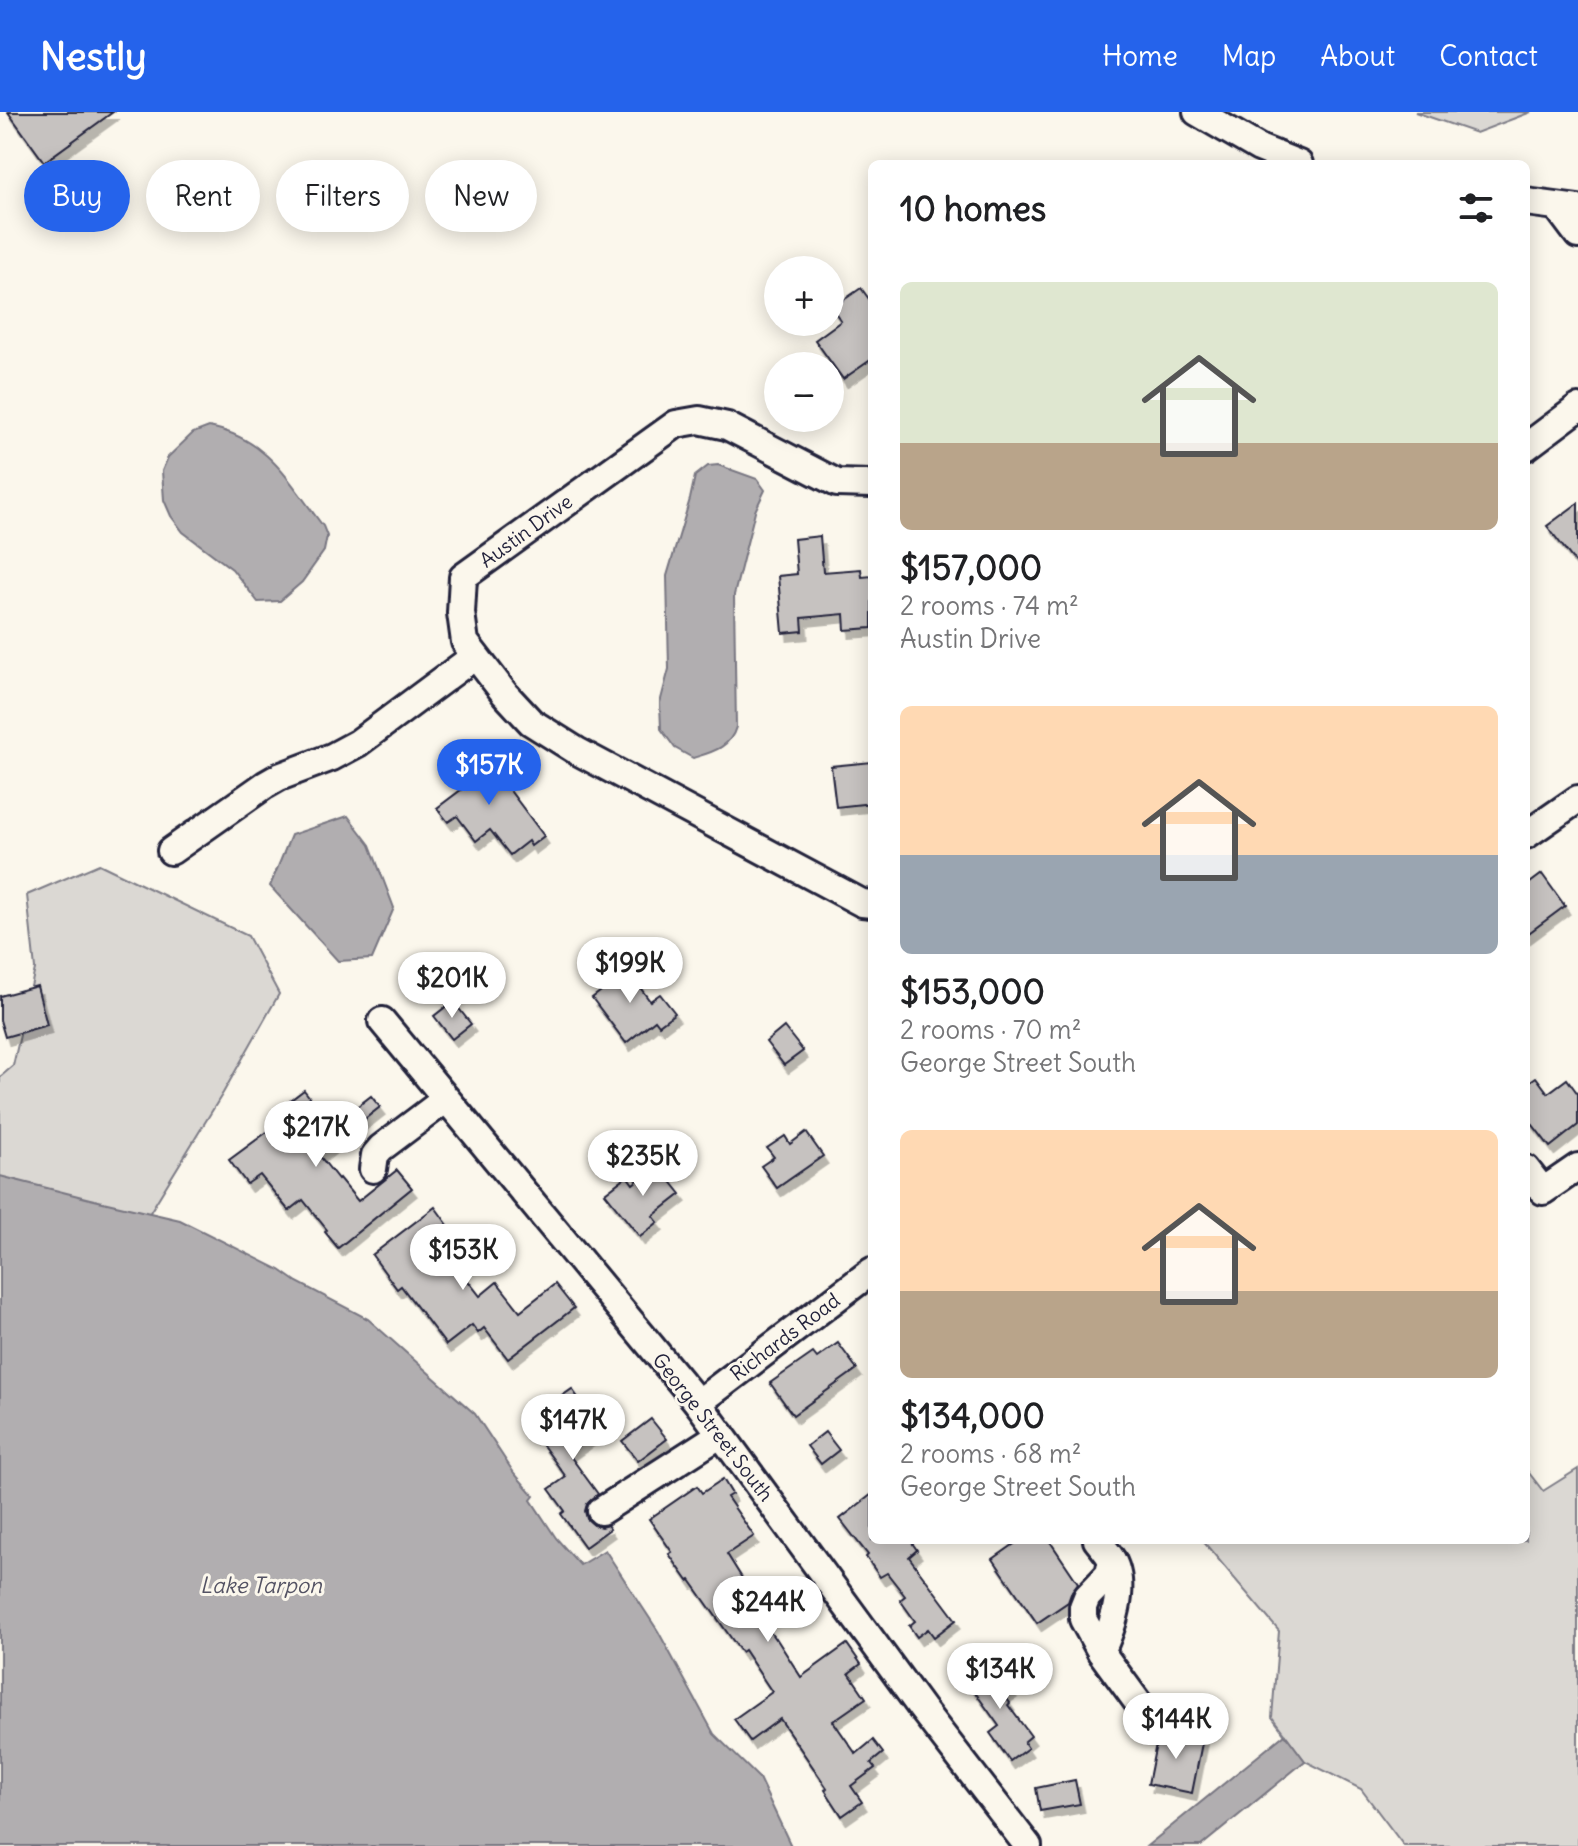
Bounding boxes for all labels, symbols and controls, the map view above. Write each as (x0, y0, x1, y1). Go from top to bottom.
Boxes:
text: Nestly (40, 33, 147, 80)
text: Home (1102, 38, 1178, 74)
text: Map (1222, 38, 1276, 74)
text: About (1320, 38, 1395, 74)
text: Contact (1439, 38, 1538, 74)
chip: Buy (24, 160, 130, 232)
chip: Rent (146, 160, 260, 232)
chip: Filters (276, 160, 409, 232)
chip: New (425, 160, 537, 232)
icon: filters (1454, 186, 1498, 230)
text: 10 homes (900, 187, 1046, 230)
map controls (764, 256, 844, 432)
button: + (764, 256, 844, 336)
icon: home (1127, 334, 1271, 478)
button: − (764, 352, 844, 432)
street label: Austin Drive (474, 489, 577, 573)
text: $157,000 (900, 546, 1042, 589)
text: 2 rooms · 74 m² (900, 589, 1079, 622)
text: Austin Drive (900, 622, 1041, 655)
pin: $157K (433, 739, 545, 807)
text: $157K (455, 748, 523, 781)
icon: home (1127, 758, 1271, 902)
pin: $199K (574, 937, 686, 1005)
text: $199K (595, 946, 665, 979)
pin: $201K (396, 952, 508, 1020)
text: $201K (416, 961, 488, 994)
text: $153,000 (900, 970, 1045, 1013)
text: 2 rooms · 70 m² (900, 1013, 1081, 1046)
text: George Street South (900, 1046, 1136, 1079)
pin: $217K (260, 1101, 372, 1169)
text: $217K (282, 1110, 350, 1143)
pin: $235K (587, 1130, 699, 1198)
text: $235K (606, 1139, 680, 1172)
icon: home (1127, 1182, 1271, 1326)
pin: $153K (407, 1224, 519, 1292)
text: $153K (428, 1233, 498, 1266)
street label: Richards Road (725, 1287, 845, 1386)
street label: George Street South (648, 1347, 779, 1506)
pin: $147K (517, 1394, 629, 1462)
text: $134,000 (900, 1394, 1045, 1437)
text: $147K (539, 1403, 607, 1436)
text: 2 rooms · 68 m² (900, 1437, 1082, 1470)
text: George Street South (900, 1470, 1136, 1503)
water label: Lake Tarpon (200, 1571, 323, 1599)
pin: $244K (712, 1576, 824, 1644)
text: $244K (731, 1585, 805, 1618)
pin: $134K (944, 1643, 1056, 1711)
text: $134K (965, 1652, 1035, 1685)
pin: $144K (1120, 1693, 1232, 1761)
text: $144K (1141, 1702, 1211, 1735)

